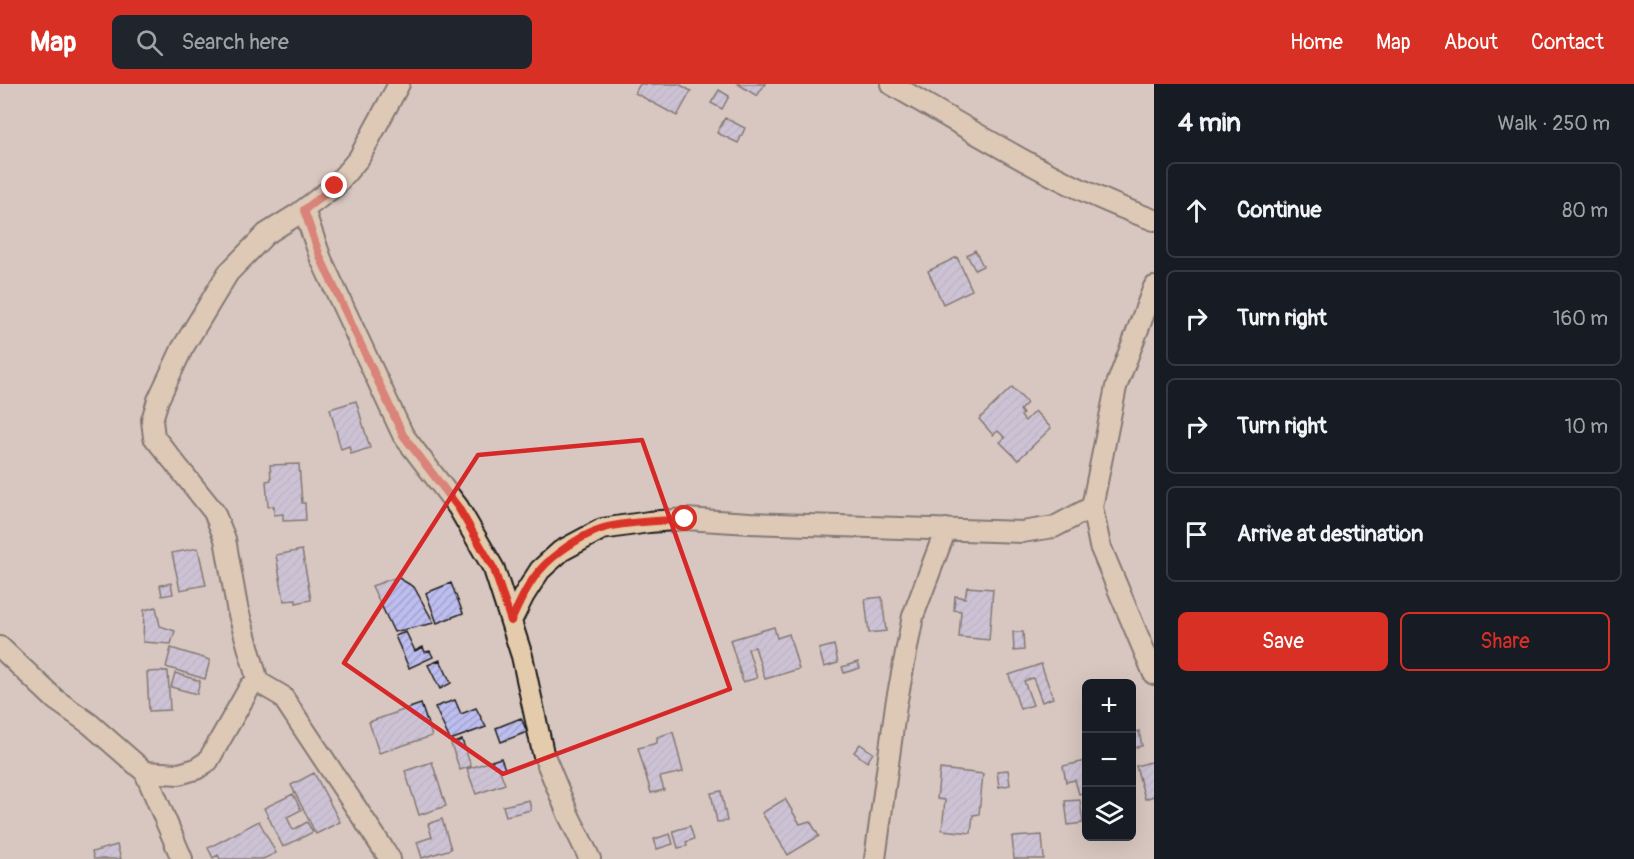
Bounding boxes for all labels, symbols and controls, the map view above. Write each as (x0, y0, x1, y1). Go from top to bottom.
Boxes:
search box (112, 15, 532, 69)
text: Map (30, 25, 76, 60)
icon: search (133, 26, 166, 59)
text: Search here (181, 28, 289, 56)
text: Home (1290, 29, 1343, 56)
text: Map (1376, 29, 1411, 56)
text: About (1444, 29, 1498, 56)
text: Contact (1531, 29, 1604, 56)
text: 4 min (1178, 107, 1241, 139)
text: Walk · 250 m (1498, 111, 1610, 136)
route end (321, 172, 347, 198)
icon: ahead (1180, 194, 1213, 227)
text: Continue (1237, 196, 1321, 224)
text: 80 m (1562, 198, 1608, 223)
icon: right (1180, 302, 1213, 335)
text: Turn right (1237, 304, 1327, 332)
text: 160 m (1553, 306, 1608, 331)
icon: right (1180, 410, 1213, 443)
text: Turn right (1237, 412, 1327, 440)
text: 10 m (1564, 414, 1608, 439)
route start (671, 505, 697, 531)
icon: arrive (1180, 518, 1213, 551)
text: Arrive at destination (1237, 520, 1423, 548)
button: Save (1178, 612, 1388, 671)
button: Share (1400, 612, 1610, 671)
map controls (1082, 679, 1136, 841)
button: + (1082, 679, 1136, 733)
button: − (1082, 733, 1136, 787)
button: layers (1082, 787, 1136, 841)

